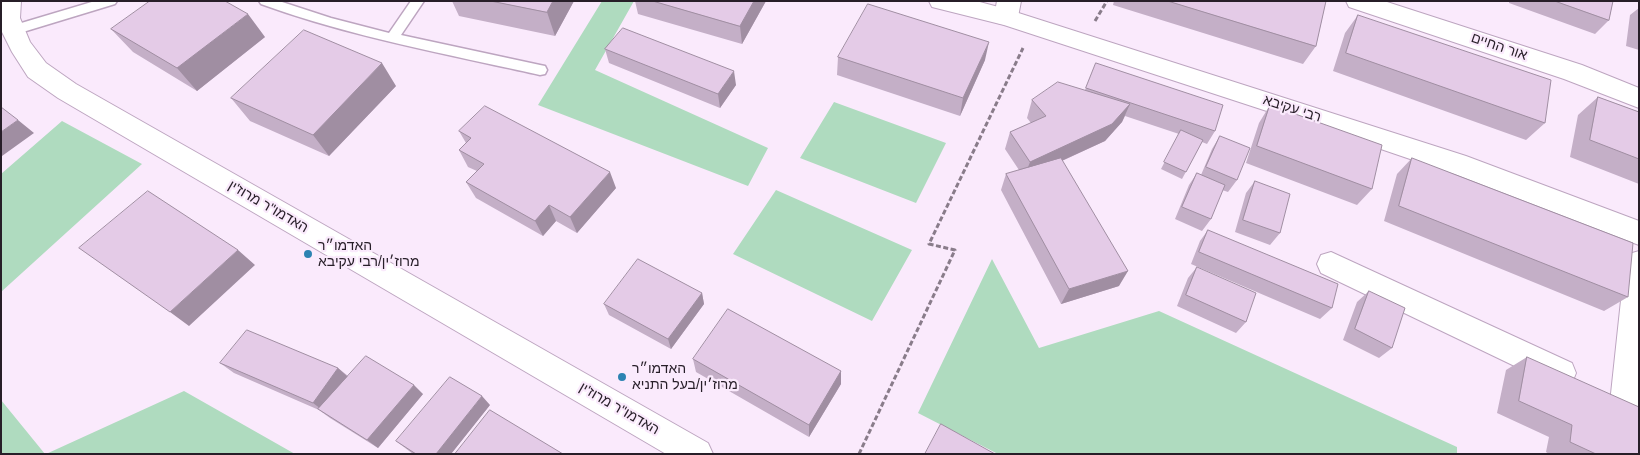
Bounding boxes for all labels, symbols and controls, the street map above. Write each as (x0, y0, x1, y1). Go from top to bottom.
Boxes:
street label: אור החיים (1469, 30, 1529, 64)
street label: רבי עקיבא (1261, 92, 1323, 126)
street label: האדמו"ר מרוז'ין (225, 177, 311, 237)
place label: האדמו״ר מרוז׳ין/רבי עקיבא (318, 238, 420, 270)
marker: האדמו״ר מרוז׳ין/רבי עקיבא (302, 248, 314, 260)
place label: האדמו״ר מרוז׳ין/בעל התניא (632, 361, 738, 394)
marker: האדמו״ר מרוז׳ין/בעל התניא (616, 371, 628, 383)
street label: האדמו"ר מרוז'ין (576, 379, 662, 439)

